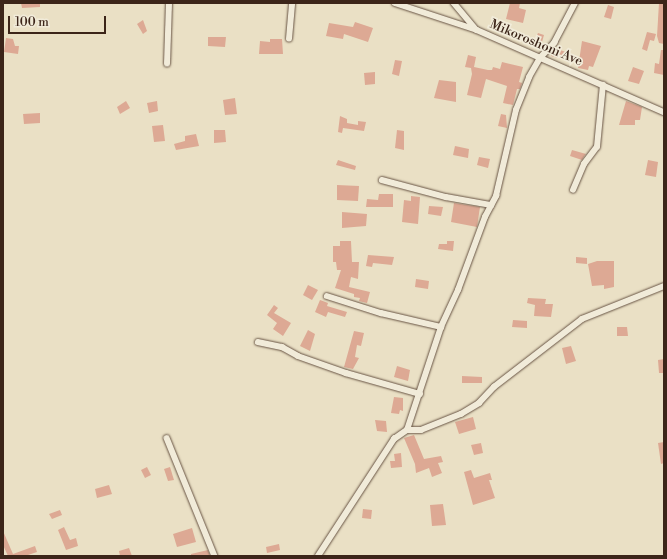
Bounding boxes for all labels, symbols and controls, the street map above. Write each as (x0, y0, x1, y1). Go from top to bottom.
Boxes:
scale bar (10, 8, 108, 34)
text: 100 m (15, 15, 49, 30)
street label: Mikoroshoni Ave (487, 16, 585, 70)

